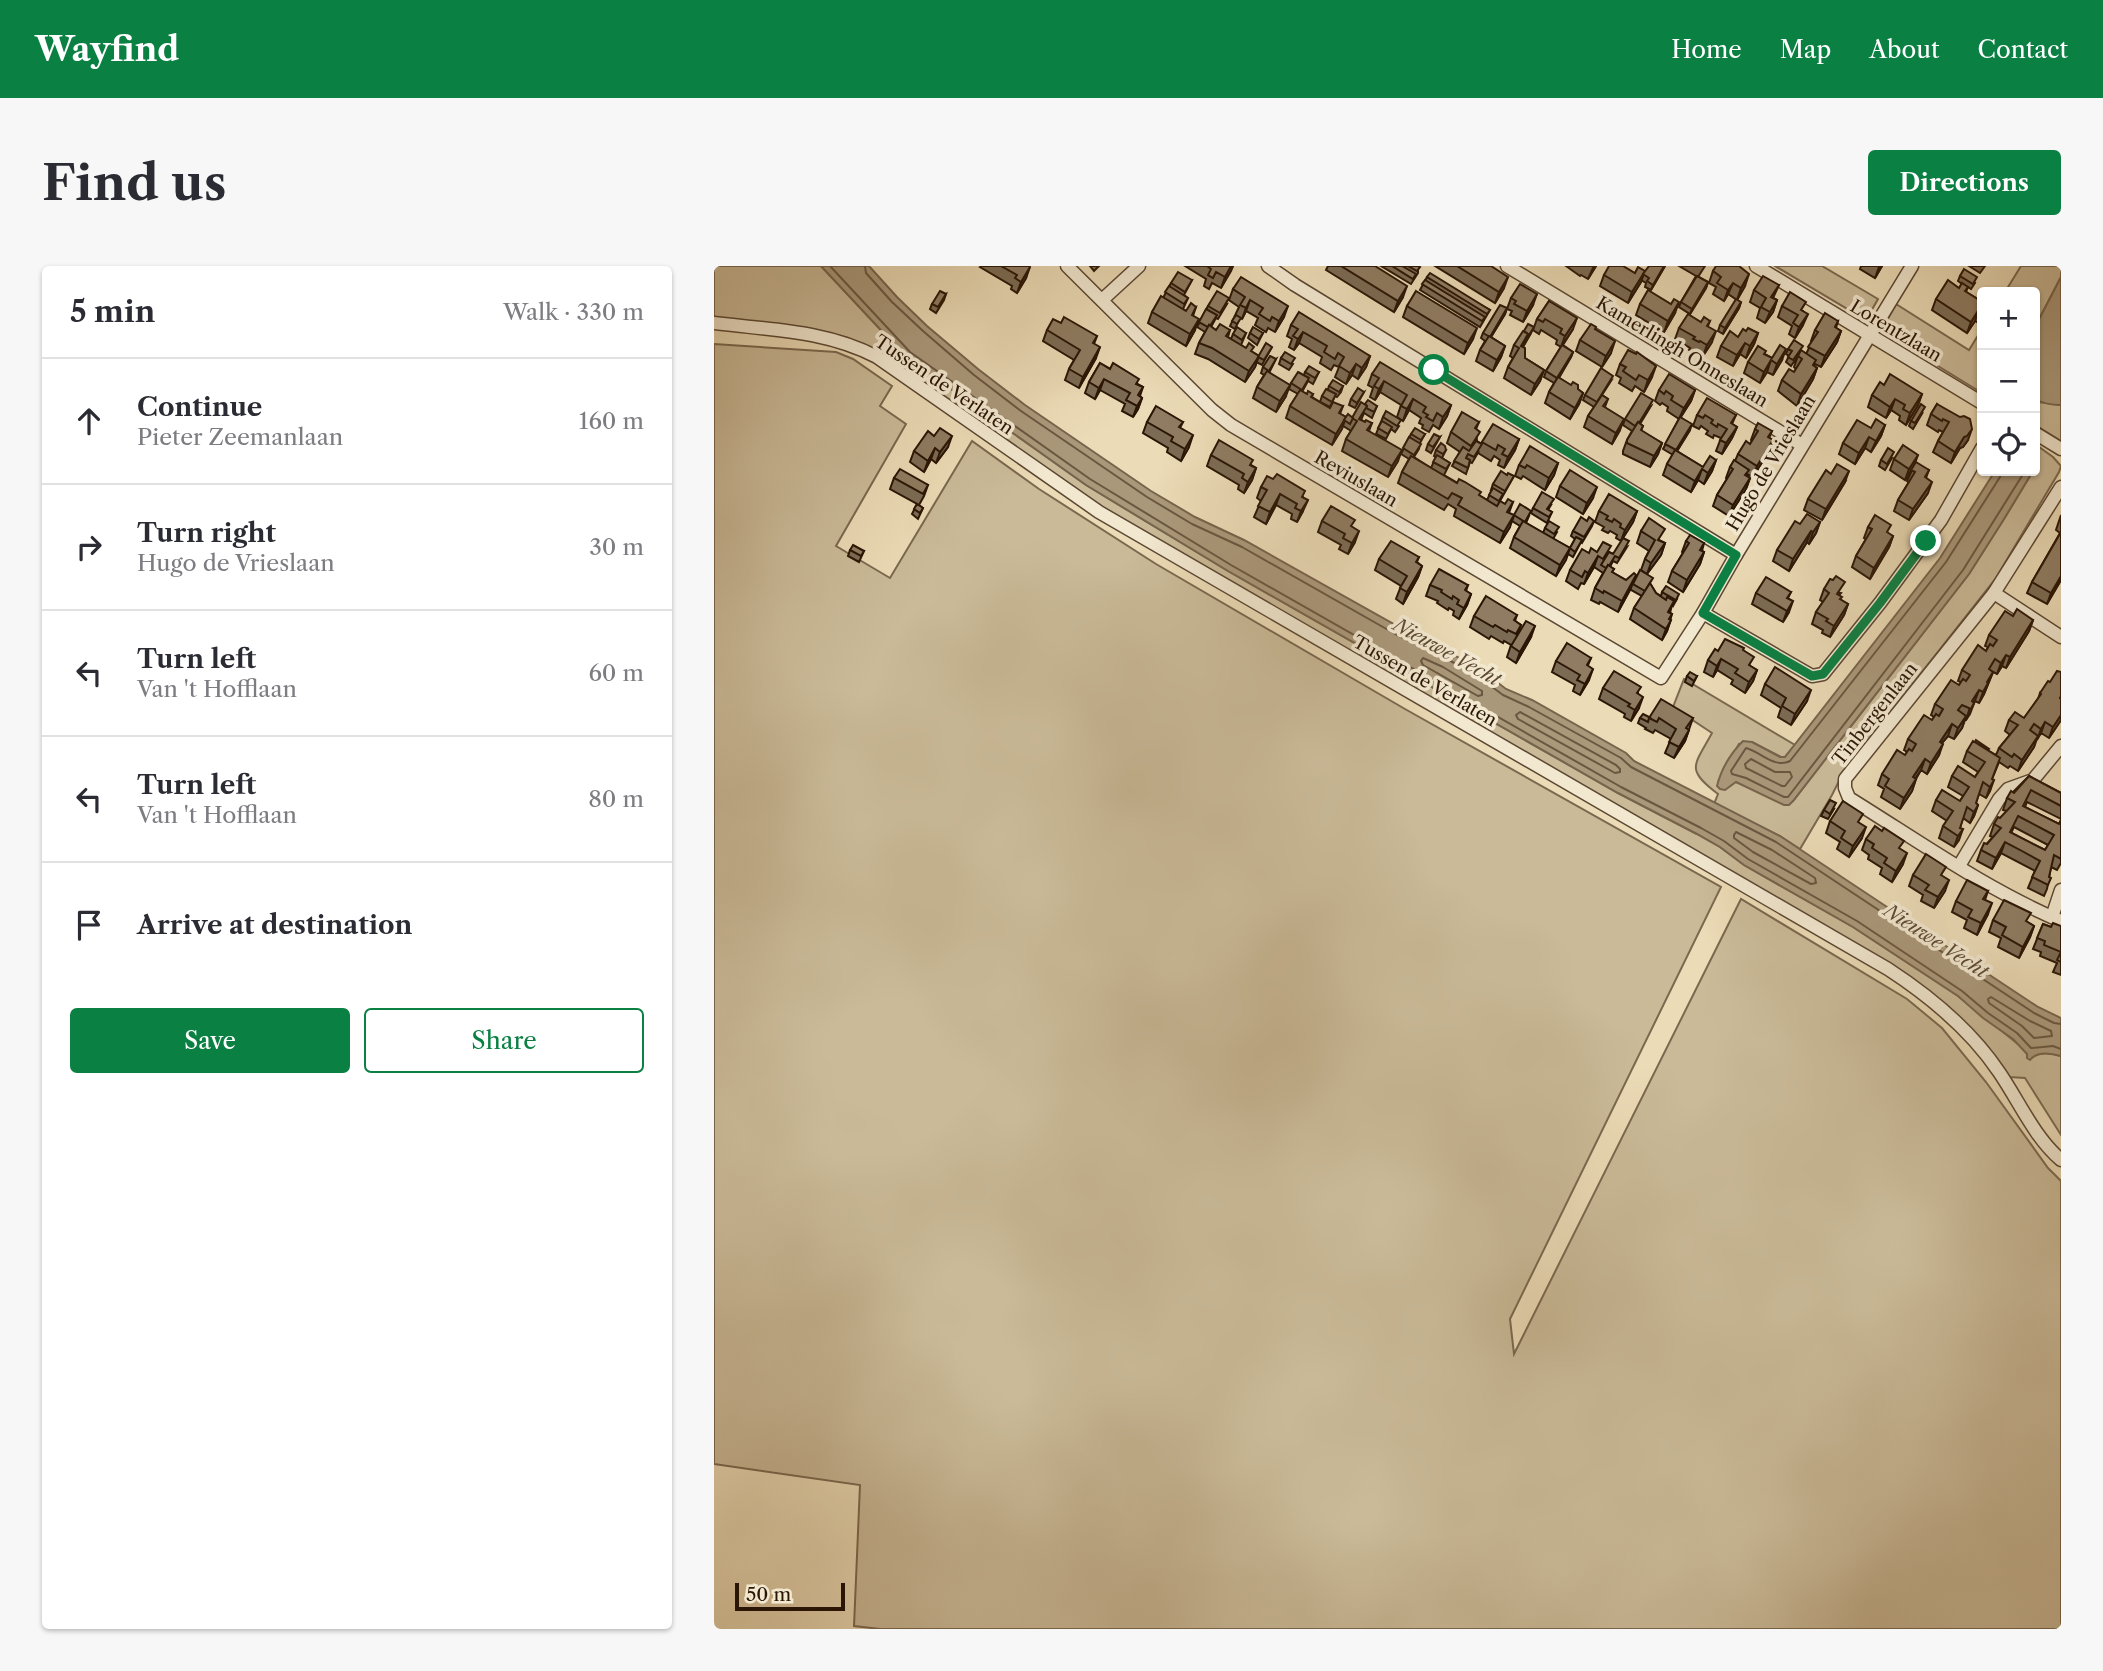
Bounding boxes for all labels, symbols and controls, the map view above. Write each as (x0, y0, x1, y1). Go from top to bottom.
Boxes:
text: Wayfind (35, 29, 179, 70)
text: Home (1671, 35, 1742, 64)
text: Map (1780, 35, 1831, 64)
text: About (1869, 35, 1940, 64)
text: Contact (1978, 35, 2068, 64)
button: Directions (1868, 150, 2061, 215)
text: Find us (42, 152, 226, 213)
map controls (1977, 287, 2040, 476)
button: + (1977, 287, 2040, 350)
street label: Kamerlingh Onneslaan (1592, 292, 1772, 412)
text: 5 min (70, 293, 155, 330)
street label: Lorentzlaan (1846, 295, 1946, 367)
text: Walk · 330 m (503, 298, 644, 326)
street label: Tussen de Verlaten (870, 330, 1018, 440)
button: − (1977, 350, 2040, 413)
route start (1418, 354, 1449, 385)
text: Continue (137, 391, 262, 423)
street label: Hugo de Vrieslaan (1722, 391, 1820, 535)
icon: ahead (70, 402, 108, 440)
text: 160 m (579, 407, 644, 435)
button: locate (1977, 413, 2040, 476)
text: Pieter Zeemanlaan (137, 423, 343, 451)
street label: Reviuslaan (1310, 446, 1402, 512)
text: Turn right (137, 517, 276, 549)
route end (1910, 525, 1941, 556)
icon: right (70, 528, 108, 566)
text: 30 m (589, 533, 644, 561)
text: Hugo de Vrieslaan (137, 549, 335, 577)
water label: Nieuwe Vecht (1388, 612, 1506, 692)
street label: Tussen de Verlaten (1349, 631, 1501, 731)
text: Turn left (137, 643, 256, 675)
icon: left (70, 654, 108, 692)
street label: Tinbergenlaan (1828, 658, 1922, 770)
text: 60 m (588, 659, 644, 687)
text: Van 't Hofflaan (137, 675, 297, 703)
text: Turn left (137, 769, 256, 801)
icon: left (70, 780, 108, 818)
text: 80 m (588, 785, 644, 813)
text: Van 't Hofflaan (137, 801, 297, 829)
water label: Nieuwe Vecht (1878, 898, 1993, 984)
icon: arrive (70, 906, 108, 944)
text: Arrive at destination (137, 909, 412, 941)
button: Save (70, 1008, 350, 1073)
button: Share (364, 1008, 644, 1073)
scale bar (735, 1580, 845, 1612)
text: 50 m (746, 1583, 791, 1606)

